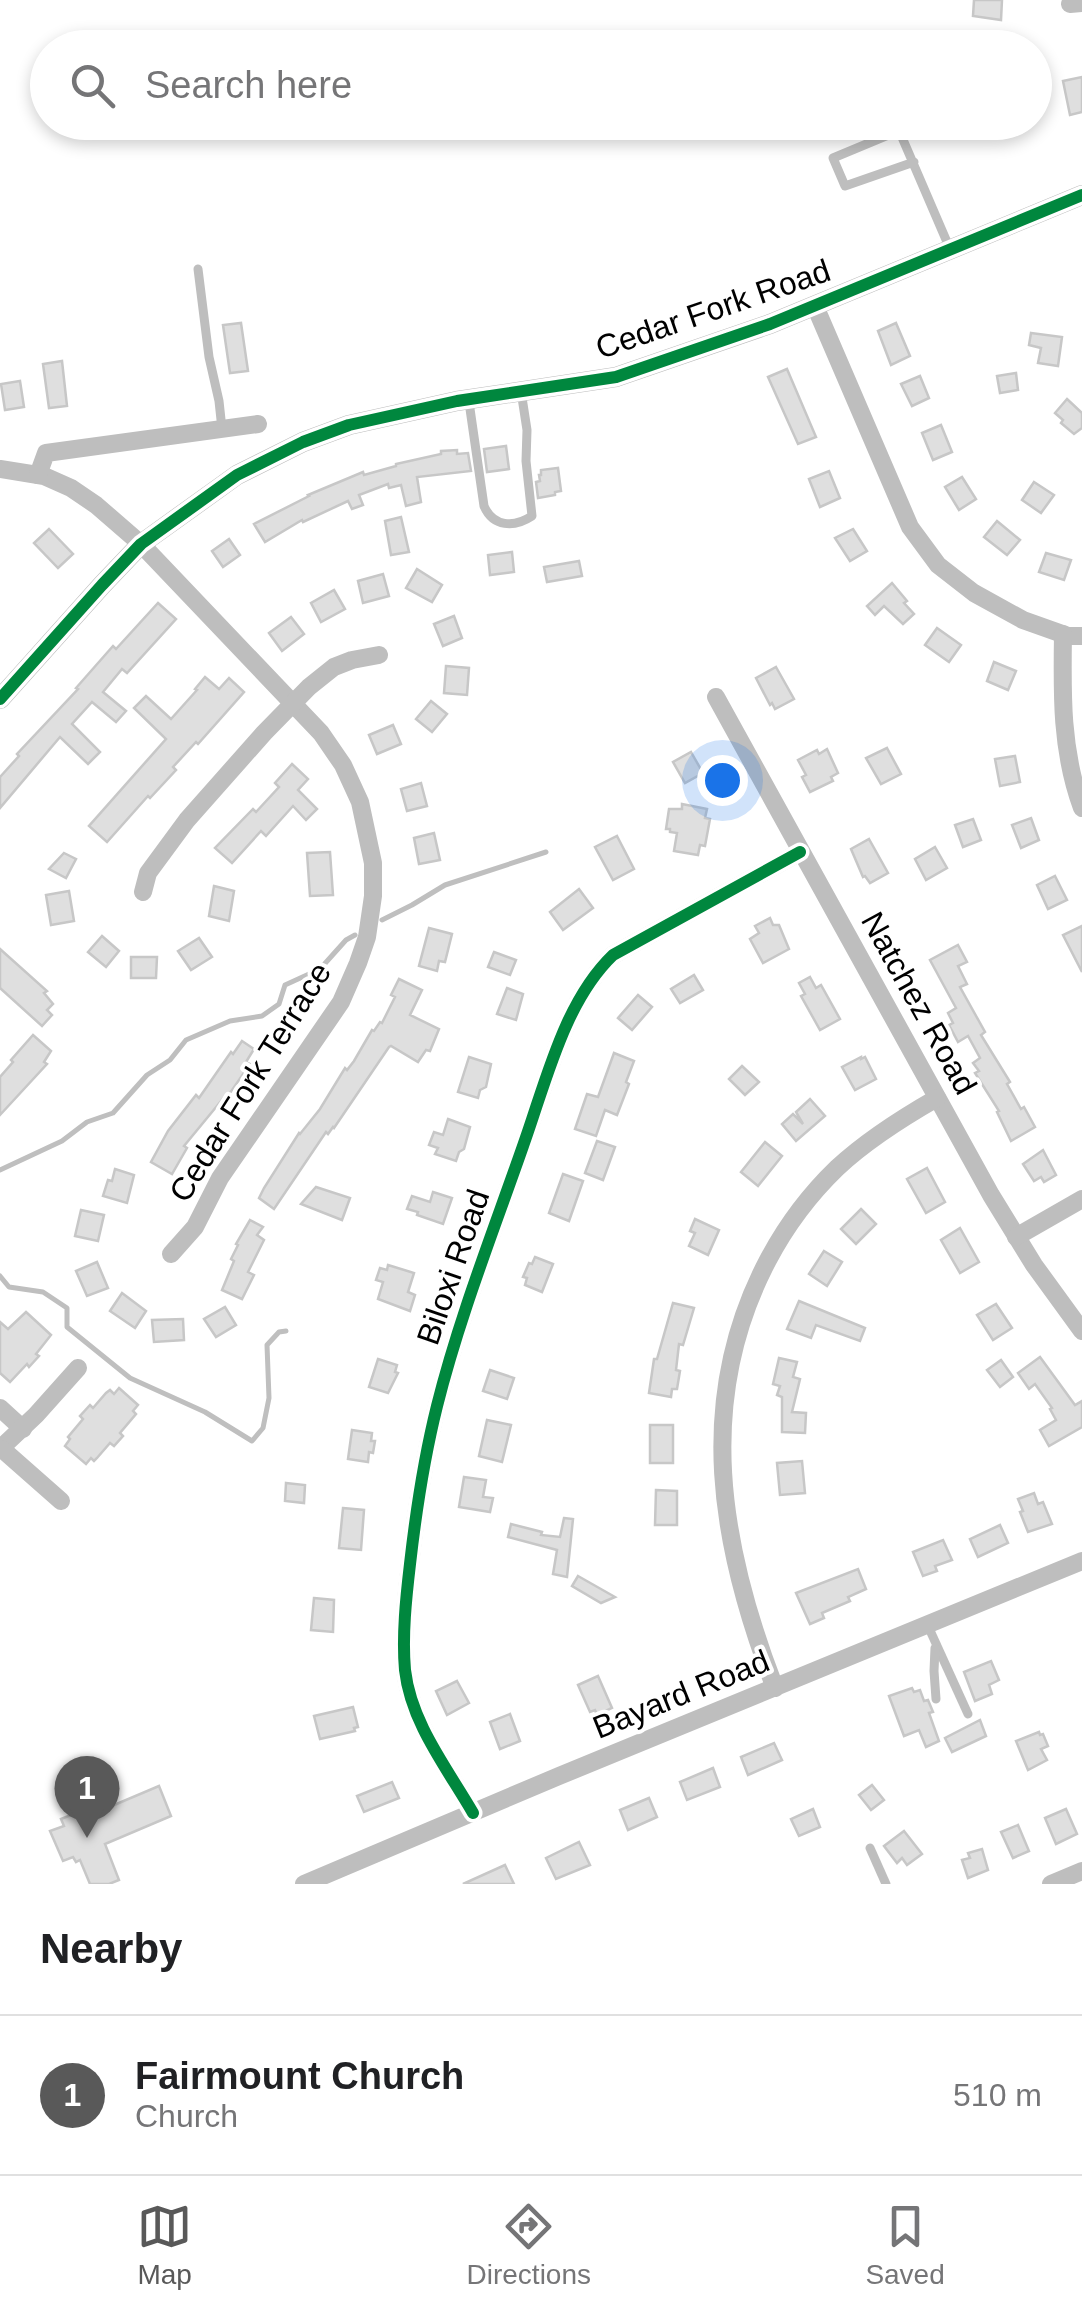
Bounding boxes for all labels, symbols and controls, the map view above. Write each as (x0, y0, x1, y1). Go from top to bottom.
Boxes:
search box (30, 30, 1052, 140)
icon: search (65, 58, 120, 113)
text: Search here (145, 64, 352, 106)
street label: Cedar Fork Road (591, 252, 835, 366)
your location (697, 755, 748, 806)
street label: Natchez Road (854, 906, 984, 1100)
street label: Cedar Fork Terrace (162, 956, 338, 1208)
street label: Biloxi Road (410, 1185, 496, 1349)
street label: Bayard Road (588, 1642, 774, 1746)
pin: 1 (54, 1756, 120, 1838)
text: Nearby (40, 1925, 182, 1972)
text: Fairmount Church (135, 2055, 464, 2097)
text: 1 (64, 2077, 81, 2113)
text: 510 m (953, 2077, 1042, 2113)
text: Church (135, 2098, 238, 2134)
tab: Map (137, 2199, 192, 2291)
tab: Directions (467, 2199, 591, 2291)
tab: Saved (865, 2199, 945, 2291)

